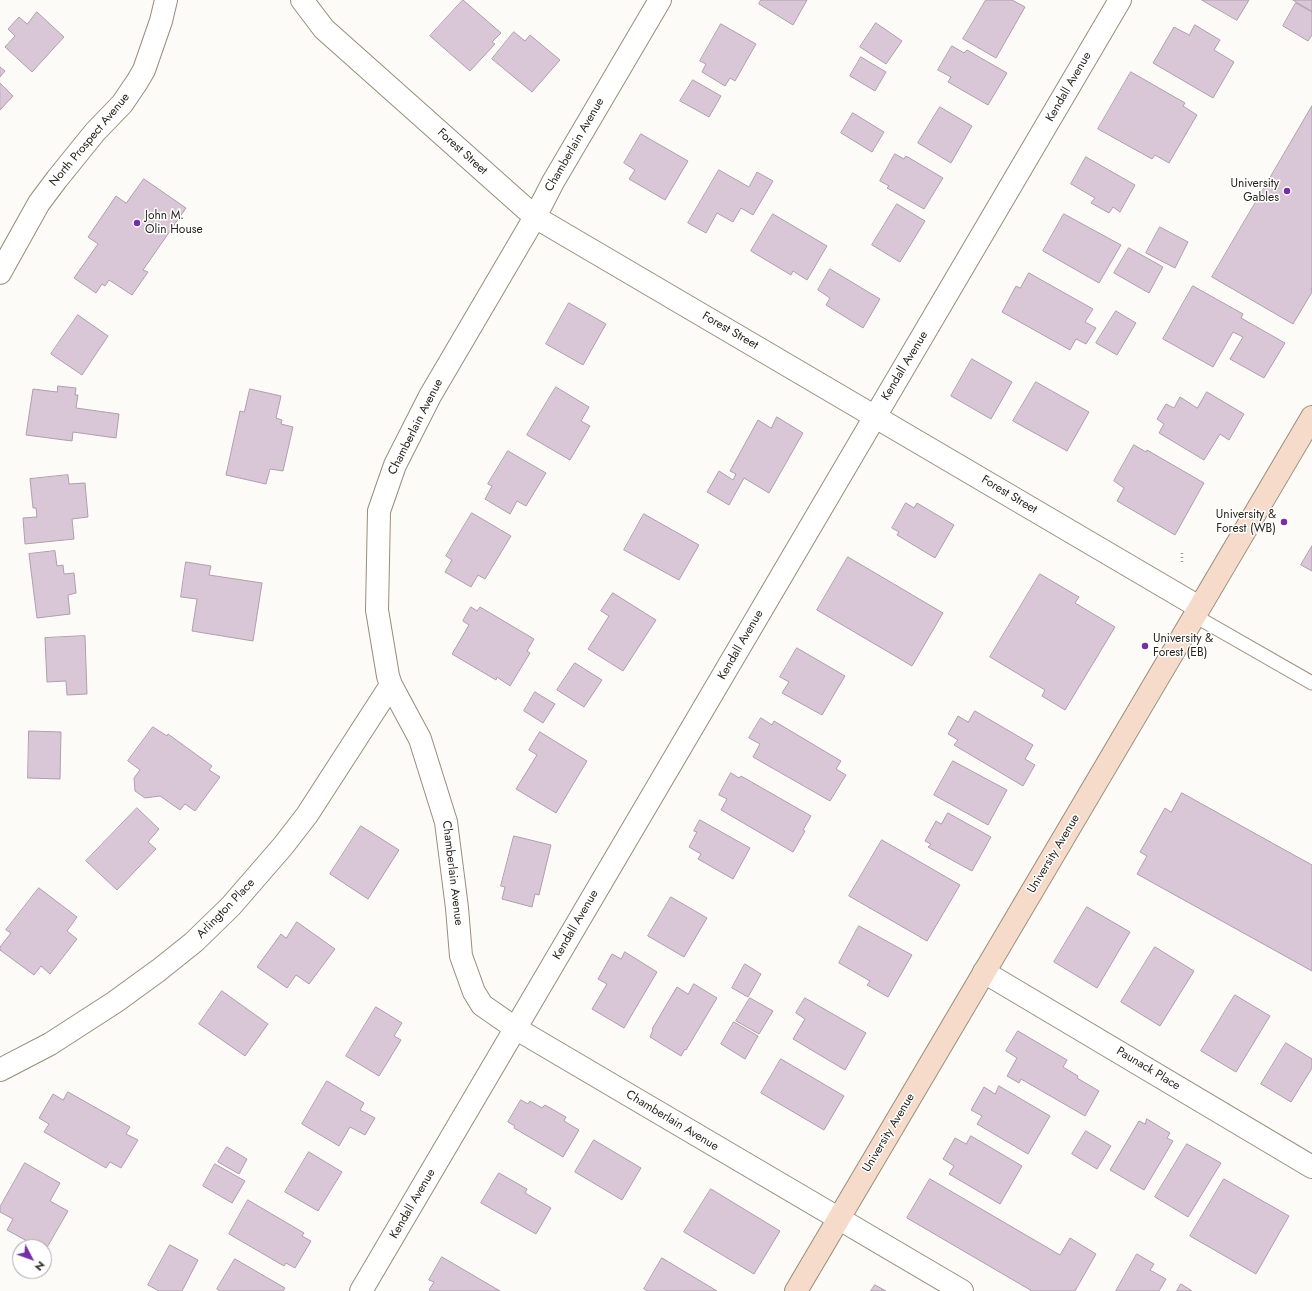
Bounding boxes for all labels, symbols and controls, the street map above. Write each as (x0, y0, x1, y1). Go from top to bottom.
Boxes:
street label: Kendall Avenue (1043, 50, 1095, 124)
street label: North Prospect Avenue (47, 91, 133, 189)
street label: Chamberlain Avenue (542, 96, 608, 194)
street label: Forest Street (434, 126, 490, 178)
place label: University Gables (1231, 177, 1279, 205)
marker: University Gables (1282, 186, 1292, 196)
place label: John M. Olin House (145, 209, 203, 237)
marker: John M. Olin House (132, 218, 142, 228)
street label: Forest Street (699, 309, 761, 353)
street label: Kendall Avenue (879, 329, 931, 403)
street label: Chamberlain Avenue (386, 377, 446, 477)
street label: Forest Street (979, 473, 1039, 517)
place label: University & Forest (WB) (1216, 508, 1276, 536)
marker: University & Forest (WB) (1279, 517, 1289, 527)
street label: Kendall Avenue (715, 608, 767, 682)
place label: University & Forest (EB) (1153, 632, 1213, 660)
marker: University & Forest (EB) (1140, 641, 1150, 651)
street label: University Avenue (1025, 812, 1083, 896)
street label: Chamberlain Avenue (438, 820, 466, 926)
street label: Arlington Place (194, 876, 258, 942)
street label: Kendall Avenue (550, 888, 602, 962)
street label: Paunack Place (1113, 1044, 1183, 1094)
street label: Chamberlain Avenue (623, 1088, 721, 1154)
street label: University Avenue (860, 1091, 918, 1175)
street label: Kendall Avenue (387, 1167, 439, 1241)
north arrow (12, 1239, 52, 1279)
text: N (31, 1258, 49, 1275)

